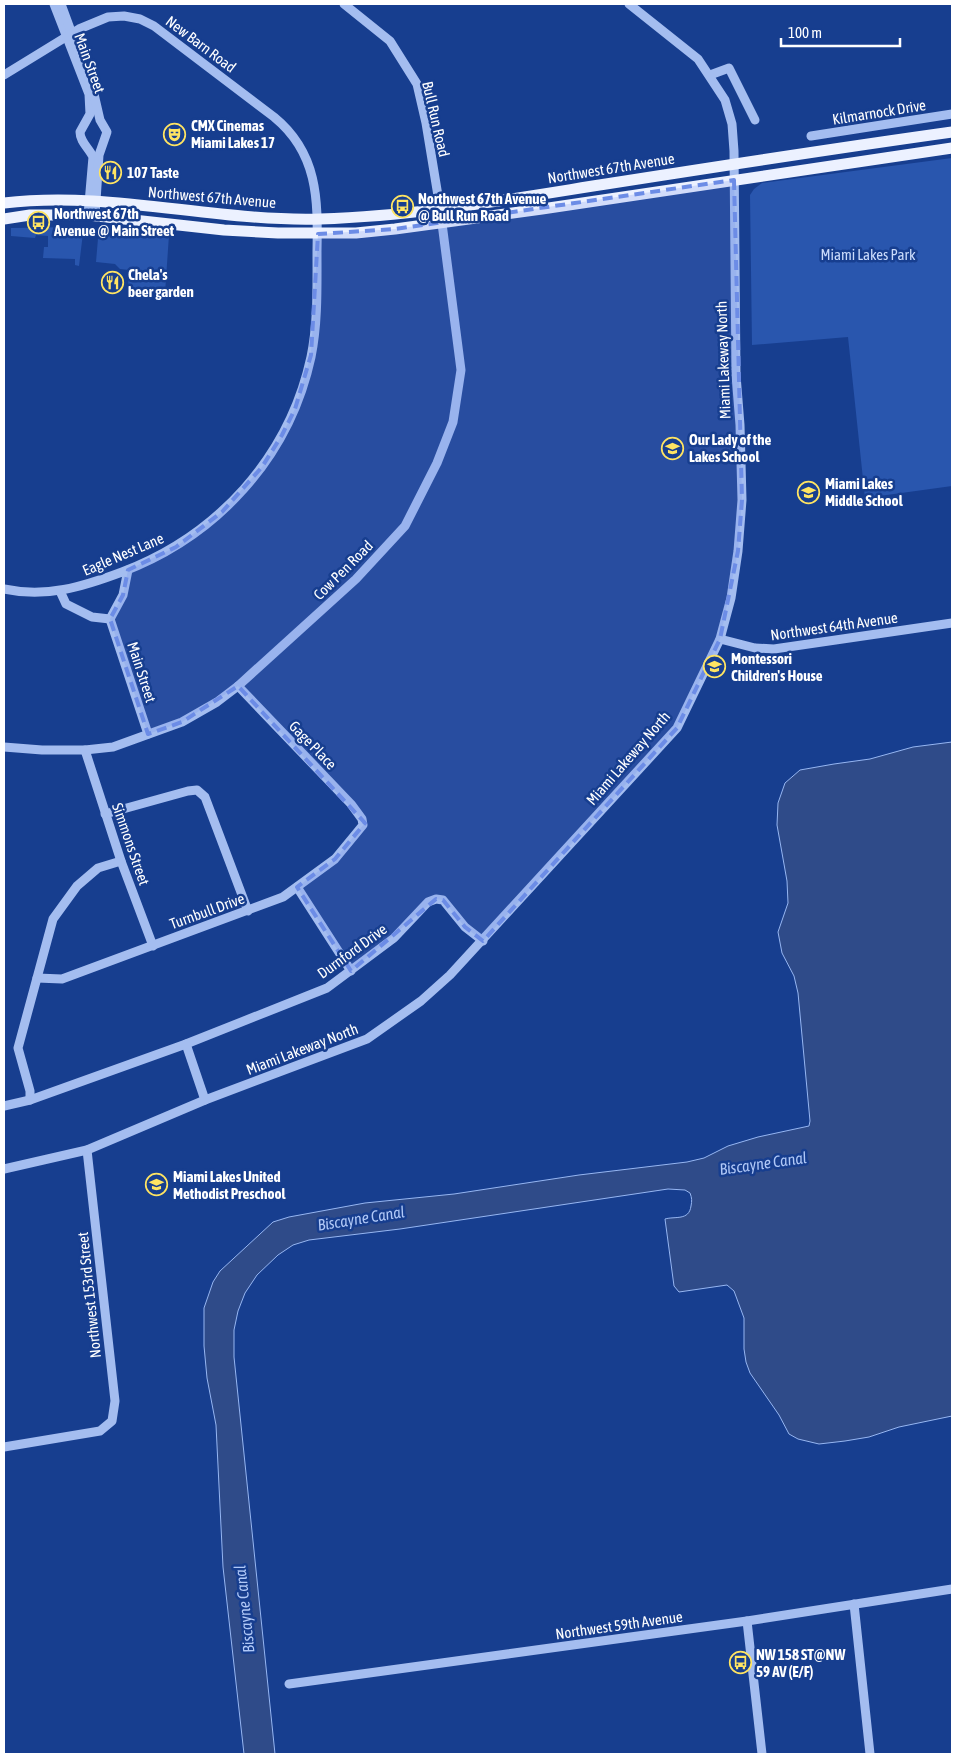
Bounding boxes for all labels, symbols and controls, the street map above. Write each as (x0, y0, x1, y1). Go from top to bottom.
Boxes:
street label: New Barn Road (163, 12, 239, 76)
scale bar (781, 15, 900, 47)
text: 100 m (788, 24, 822, 41)
street label: Main Street (71, 31, 109, 95)
street label: Bull Run Road (419, 80, 453, 158)
street label: Kilmarnock Drive (831, 96, 927, 128)
place label: CMX Cinemas Miami Lakes 17 (191, 117, 275, 151)
theatre icon: CMX Cinemas Miami Lakes 17 (163, 122, 187, 146)
street label: Northwest 67th Avenue (546, 150, 676, 186)
restaurant icon: 107 Taste (99, 160, 123, 184)
place label: 107 Taste (127, 164, 179, 181)
street label: Northwest 67th Avenue (147, 183, 277, 211)
place label: Northwest 67th Avenue @ Bull Run Road (418, 190, 547, 224)
bus stop icon: Northwest 67th Avenue @ Bull Run Road (390, 195, 414, 219)
place label: Northwest 67th Avenue @ Main Street (53, 205, 175, 239)
bus stop icon: Northwest 67th Avenue @ Main Street (26, 210, 50, 234)
park label: Miami Lakes Park (820, 246, 916, 263)
place label: Chela's beer garden (128, 266, 194, 300)
restaurant icon: Chela's beer garden (100, 271, 124, 295)
street label: Miami Lakeway North (712, 301, 734, 419)
place label: Our Lady of the Lakes School (689, 431, 771, 465)
school or university icon: Our Lady of the Lakes School (661, 436, 685, 460)
place label: Miami Lakes Middle School (825, 475, 904, 509)
school or university icon: Miami Lakes Middle School (797, 480, 821, 504)
street label: Eagle Nest Lane (80, 529, 166, 579)
street label: Cow Pen Road (310, 537, 376, 603)
street label: Northwest 64th Avenue (769, 609, 899, 643)
street label: Main Street (124, 640, 160, 704)
place label: Montessori Children's House (731, 650, 823, 684)
school or university icon: Montessori Children's House (703, 655, 727, 679)
street label: Miami Lakeway North (583, 708, 673, 808)
street label: Gage Place (286, 717, 340, 773)
street label: Simmons Street (109, 801, 153, 887)
street label: Turnbull Drive (167, 890, 247, 932)
street label: Durnford Drive (314, 920, 390, 982)
street label: Miami Lakeway North (244, 1020, 360, 1078)
water label: Biscayne Canal (718, 1148, 808, 1179)
place label: Miami Lakes United Methodist Preschool (173, 1168, 287, 1202)
school or university icon: Miami Lakes United Methodist Preschool (145, 1173, 169, 1197)
water label: Biscayne Canal (316, 1202, 406, 1235)
street label: Northwest 153rd Street (74, 1231, 104, 1359)
water label: Biscayne Canal (230, 1564, 259, 1654)
street label: Northwest 59th Avenue (554, 1608, 684, 1642)
place label: NW 158 ST@NW 59 AV (E/F) (756, 1646, 845, 1680)
bus stop icon: NW 158 ST@NW 59 AV (E/F) (728, 1651, 752, 1675)

